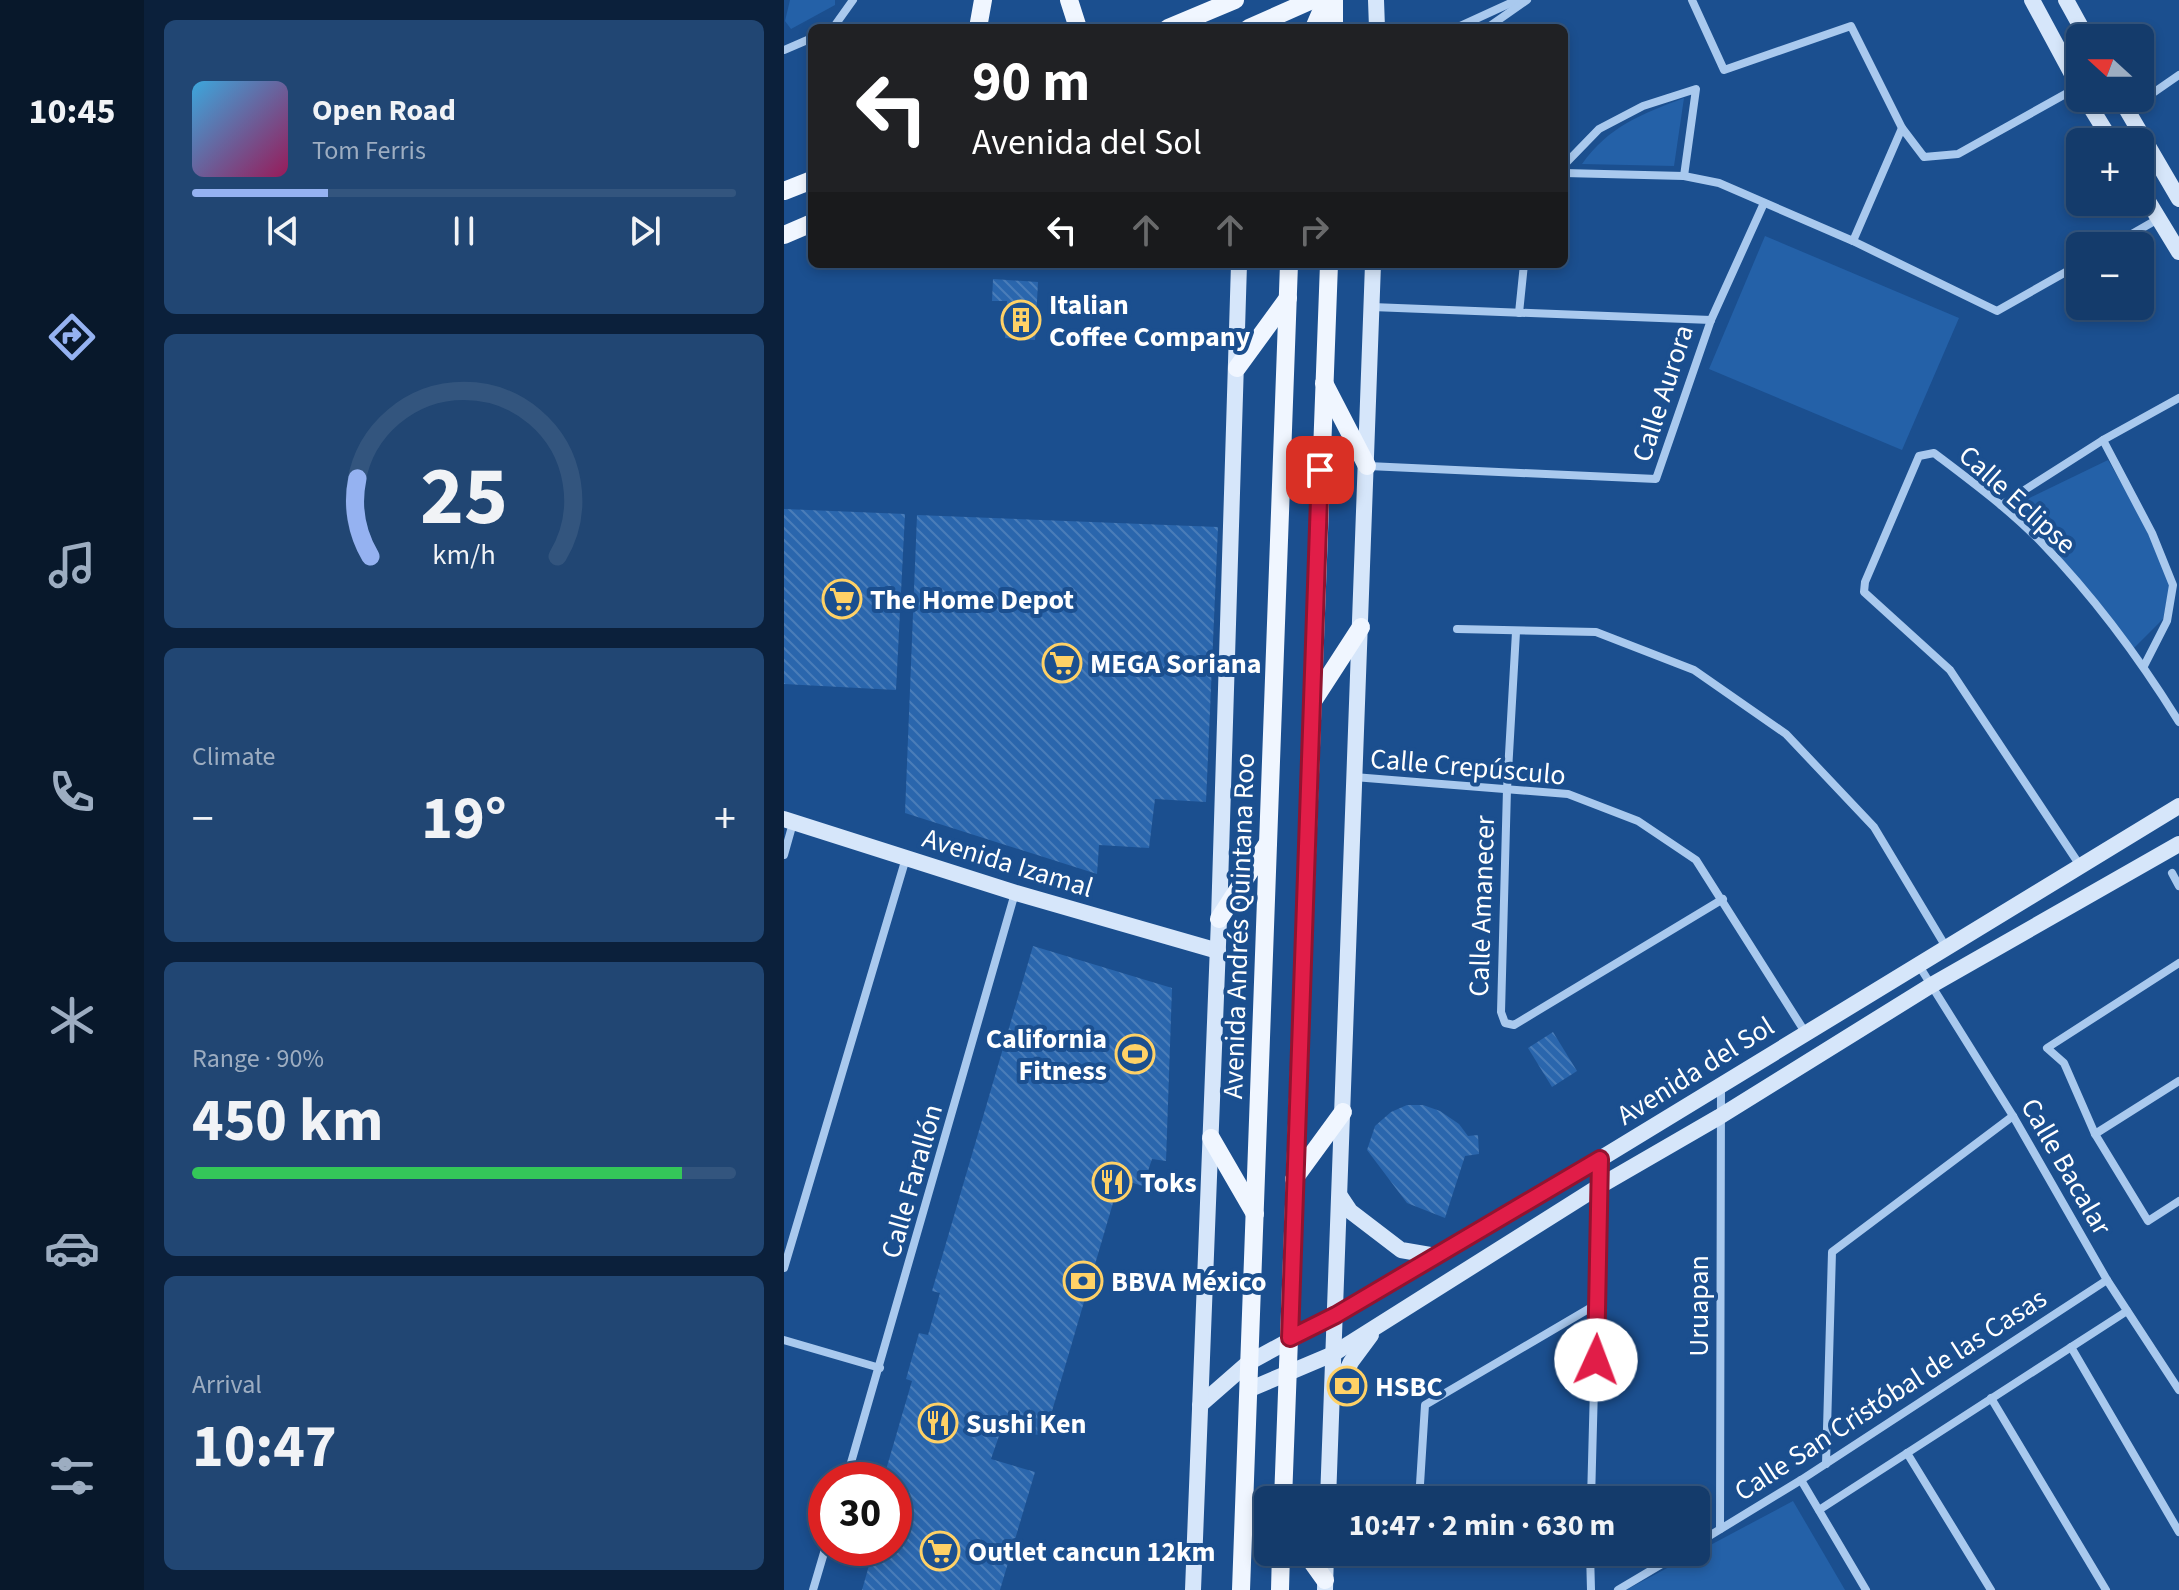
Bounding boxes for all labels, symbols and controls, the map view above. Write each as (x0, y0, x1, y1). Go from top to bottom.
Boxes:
north arrow (2066, 24, 2154, 112)
map controls (2066, 24, 2154, 320)
text: 90 m (972, 43, 1090, 122)
icon: left (840, 56, 944, 160)
text: 10:45 (29, 86, 115, 137)
text: Open Road (312, 89, 456, 132)
text: Avenida del Sol (972, 117, 1202, 168)
button: + (2066, 128, 2154, 216)
text: Tom Ferris (312, 132, 426, 169)
icon: left (1040, 208, 1084, 252)
icon: ahead (1124, 208, 1168, 252)
icon: ahead (1208, 208, 1252, 252)
icon: right (1292, 208, 1336, 252)
icon: previous (261, 209, 305, 253)
icon: pause (442, 209, 486, 253)
icon: next (623, 209, 667, 253)
button: − (2066, 232, 2154, 320)
place label: Italian Coffee Company (1049, 285, 1251, 357)
building icon: Italian Coffee Company (1000, 299, 1042, 341)
icon: directions (44, 309, 100, 365)
street label: Calle Aurora (1622, 320, 1704, 467)
pin (1286, 436, 1354, 504)
street label: Calle Eclipse (1950, 436, 2085, 564)
text: 25 (420, 438, 508, 556)
icon: arrive (1298, 448, 1342, 492)
text: km/h (432, 535, 496, 575)
icon: music (44, 537, 100, 593)
supermarket icon: The Home Depot (821, 578, 863, 620)
place label: The Home Depot (870, 580, 1074, 620)
supermarket icon: MEGA Soriana (1041, 642, 1083, 684)
place label: MEGA Soriana (1090, 644, 1261, 684)
text: Climate (192, 738, 276, 775)
street label: Calle Crepúsculo (1369, 739, 1567, 795)
street label: Avenida Andrés Quintana Roo (1213, 752, 1265, 1100)
icon: phone (44, 764, 100, 820)
text: 19° (421, 777, 507, 862)
text: − (192, 788, 214, 851)
text: + (714, 788, 736, 851)
street label: Calle Amanecer (1459, 814, 1505, 997)
street label: Avenida Izamal (917, 818, 1098, 908)
icon: climate (44, 992, 100, 1048)
street label: Avenida del Sol (1609, 1007, 1782, 1135)
place label: California Fitness (986, 1019, 1107, 1091)
sports icon: California Fitness (1114, 1033, 1156, 1075)
text: Range · 90% (192, 1040, 324, 1077)
text: 450 km (192, 1079, 383, 1164)
street label: Calle Bacalar (2011, 1091, 2122, 1243)
street label: Calle Farallón (871, 1099, 953, 1263)
restaurant icon: Toks (1091, 1161, 1133, 1203)
place label: Toks (1140, 1163, 1197, 1203)
icon: car (44, 1220, 100, 1276)
street label: Uruapan (1679, 1255, 1719, 1357)
bank icon: BBVA México (1062, 1260, 1104, 1302)
place label: BBVA México (1111, 1262, 1267, 1302)
street label: Calle San Cristóbal de las Casas (1727, 1279, 2055, 1511)
position arrow (1554, 1318, 1638, 1402)
bank icon: HSBC (1326, 1365, 1368, 1407)
text: Arrival (192, 1366, 262, 1403)
place label: HSBC (1375, 1367, 1443, 1407)
restaurant icon: Sushi Ken (917, 1402, 959, 1444)
place label: Sushi Ken (966, 1404, 1086, 1444)
text: 10:47 (192, 1405, 337, 1490)
icon: filters (44, 1448, 100, 1504)
speed limit sign: 30 (808, 1462, 912, 1566)
text: 10:47 · 2 min · 630 m (1349, 1504, 1615, 1547)
supermarket icon: Outlet cancun 12km (919, 1530, 961, 1572)
place label: Outlet cancun 12km (968, 1532, 1215, 1572)

